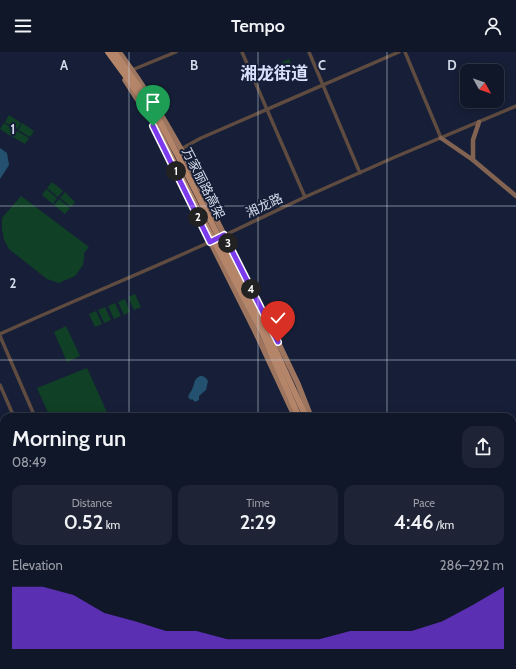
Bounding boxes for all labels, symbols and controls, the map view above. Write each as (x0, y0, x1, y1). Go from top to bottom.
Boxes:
icon: menu (12, 15, 34, 37)
text: Tempo (231, 15, 285, 37)
icon: person (482, 15, 504, 37)
text: A (60, 57, 69, 73)
text: B (190, 57, 198, 73)
text: C (318, 57, 326, 73)
text: D (447, 57, 457, 73)
district label: 湘龙街道 (240, 63, 308, 83)
north arrow (460, 64, 504, 108)
map controls (460, 64, 504, 108)
pin (136, 85, 170, 126)
icon: arrive (142, 91, 164, 113)
text: 1 (11, 121, 15, 137)
street label: 万家丽路高架 (179, 145, 229, 221)
pin: 1 (166, 161, 186, 181)
text: 1 (174, 164, 178, 178)
street label: 湘龙路 (243, 190, 285, 220)
pin: 2 (188, 207, 208, 227)
text: 2 (195, 210, 201, 224)
pin: 3 (218, 233, 238, 253)
text: 3 (225, 236, 231, 250)
text: 2 (10, 275, 17, 291)
pin: 4 (241, 279, 261, 299)
text: 4 (248, 282, 254, 296)
pin (261, 301, 295, 342)
icon: check (267, 307, 289, 329)
text: Morning run (12, 425, 126, 452)
button: share (462, 426, 504, 468)
text: 08:49 (12, 454, 47, 470)
text: Distance (72, 496, 112, 510)
text: Time (246, 496, 270, 510)
text: Pace (413, 496, 435, 510)
text: 0.52 (64, 510, 103, 534)
text: 2:29 (240, 510, 276, 534)
text: 4:46 (394, 510, 434, 534)
text: km (103, 518, 120, 532)
text: /km (434, 518, 454, 532)
text: Elevation (12, 557, 63, 573)
text: 286–292 m (440, 557, 504, 573)

